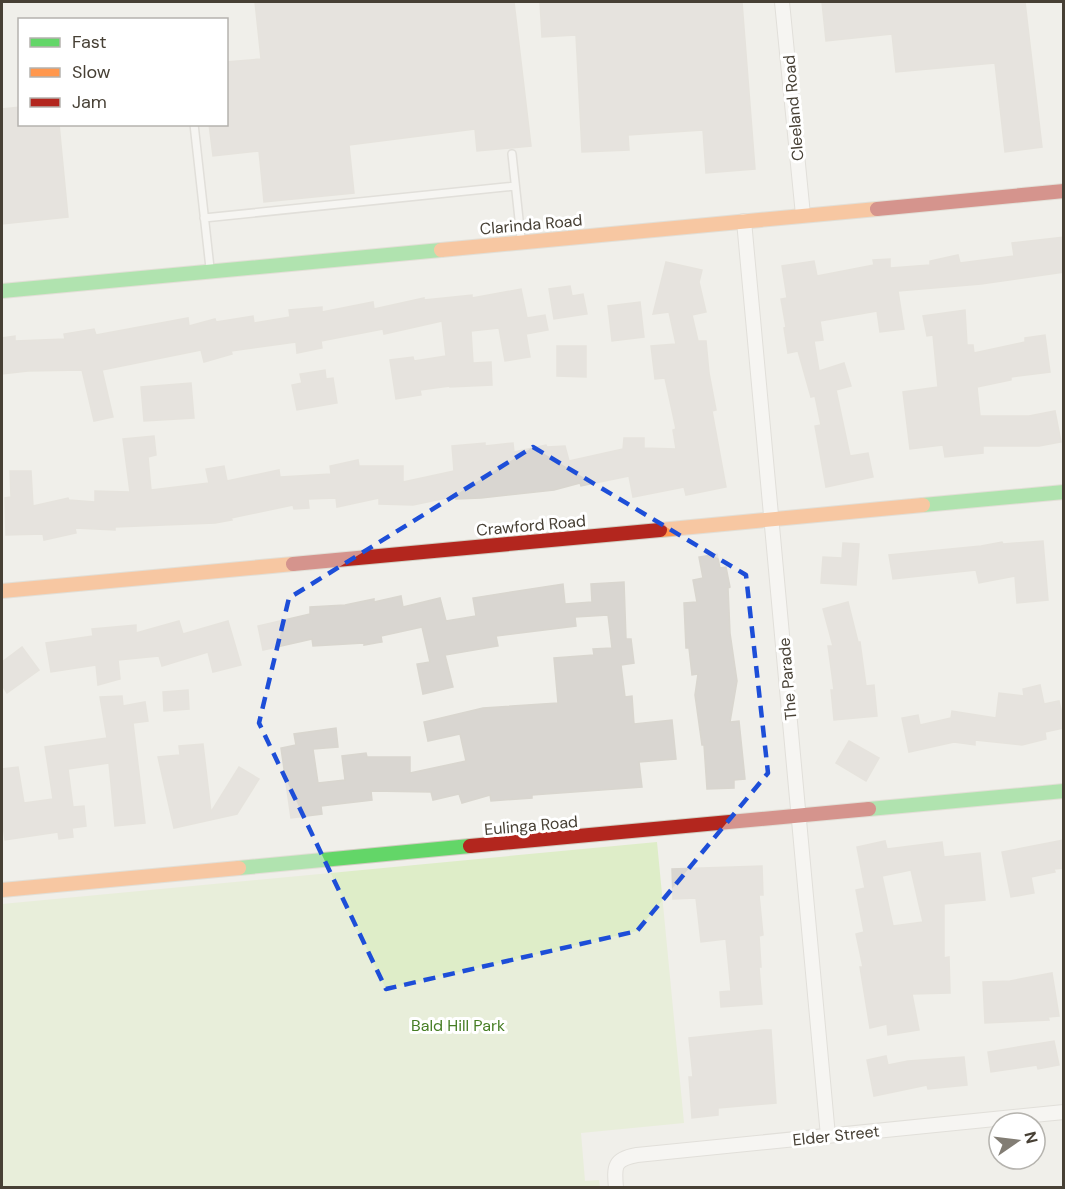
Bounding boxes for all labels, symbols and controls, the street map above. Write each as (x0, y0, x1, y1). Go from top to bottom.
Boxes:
legend (18, 18, 228, 126)
text: Fast (72, 30, 107, 54)
street label: Cleeland Road (778, 54, 809, 162)
text: Slow (72, 60, 111, 84)
text: Jam (72, 90, 107, 114)
street label: Clarinda Road (479, 210, 583, 239)
street label: Crawford Road (475, 510, 587, 541)
street label: The Parade (773, 637, 802, 721)
street label: Eulinga Road (483, 811, 579, 840)
park label: Bald Hill Park (411, 1015, 505, 1036)
north arrow (987, 1111, 1047, 1171)
street label: Elder Street (792, 1120, 881, 1150)
text: N (1019, 1129, 1043, 1146)

